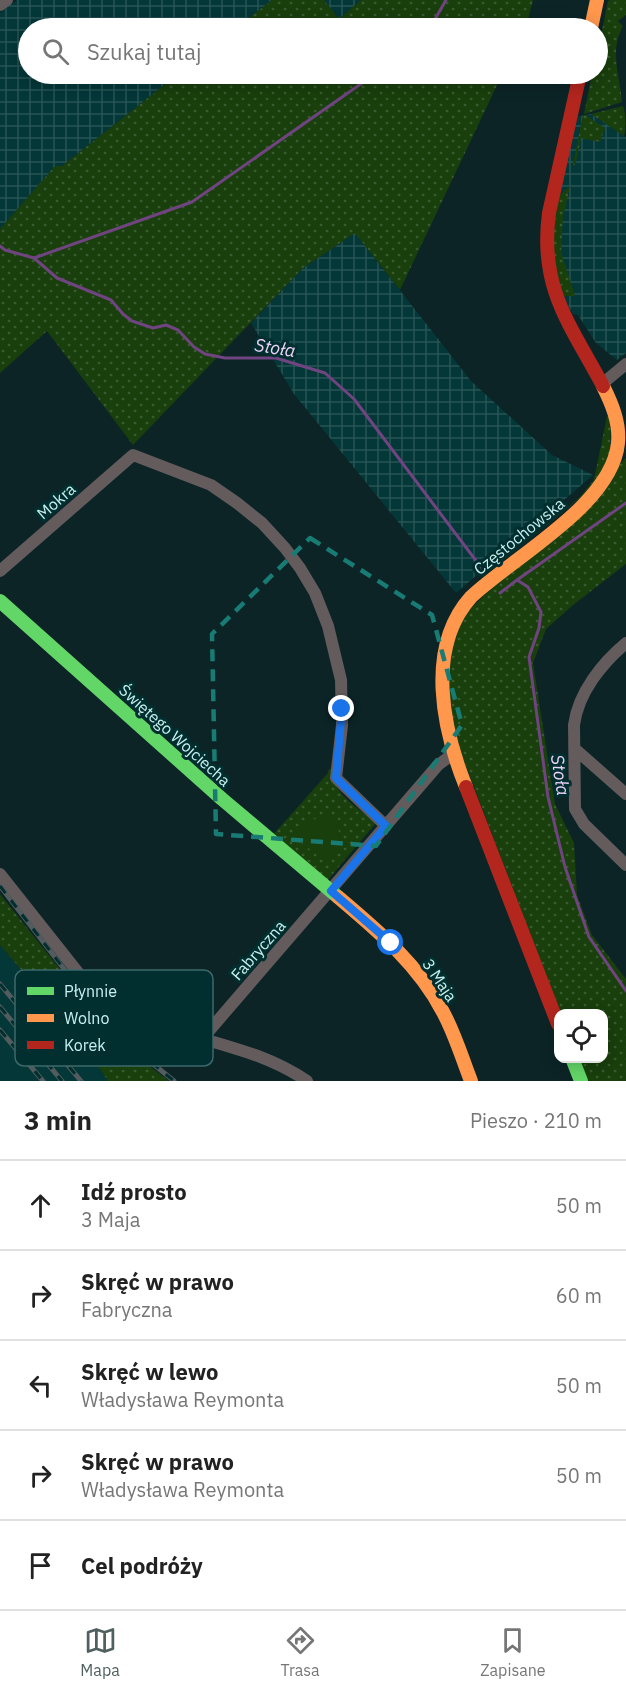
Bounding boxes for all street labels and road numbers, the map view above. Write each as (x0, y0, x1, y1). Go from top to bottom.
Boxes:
street label: Mokra (33, 478, 80, 523)
street label: Częstochowska (470, 493, 569, 579)
street label: Świętego Wojciecha (115, 679, 236, 791)
street label: Fabryczna (226, 915, 290, 984)
street label: 3 Maja (418, 955, 462, 1006)

